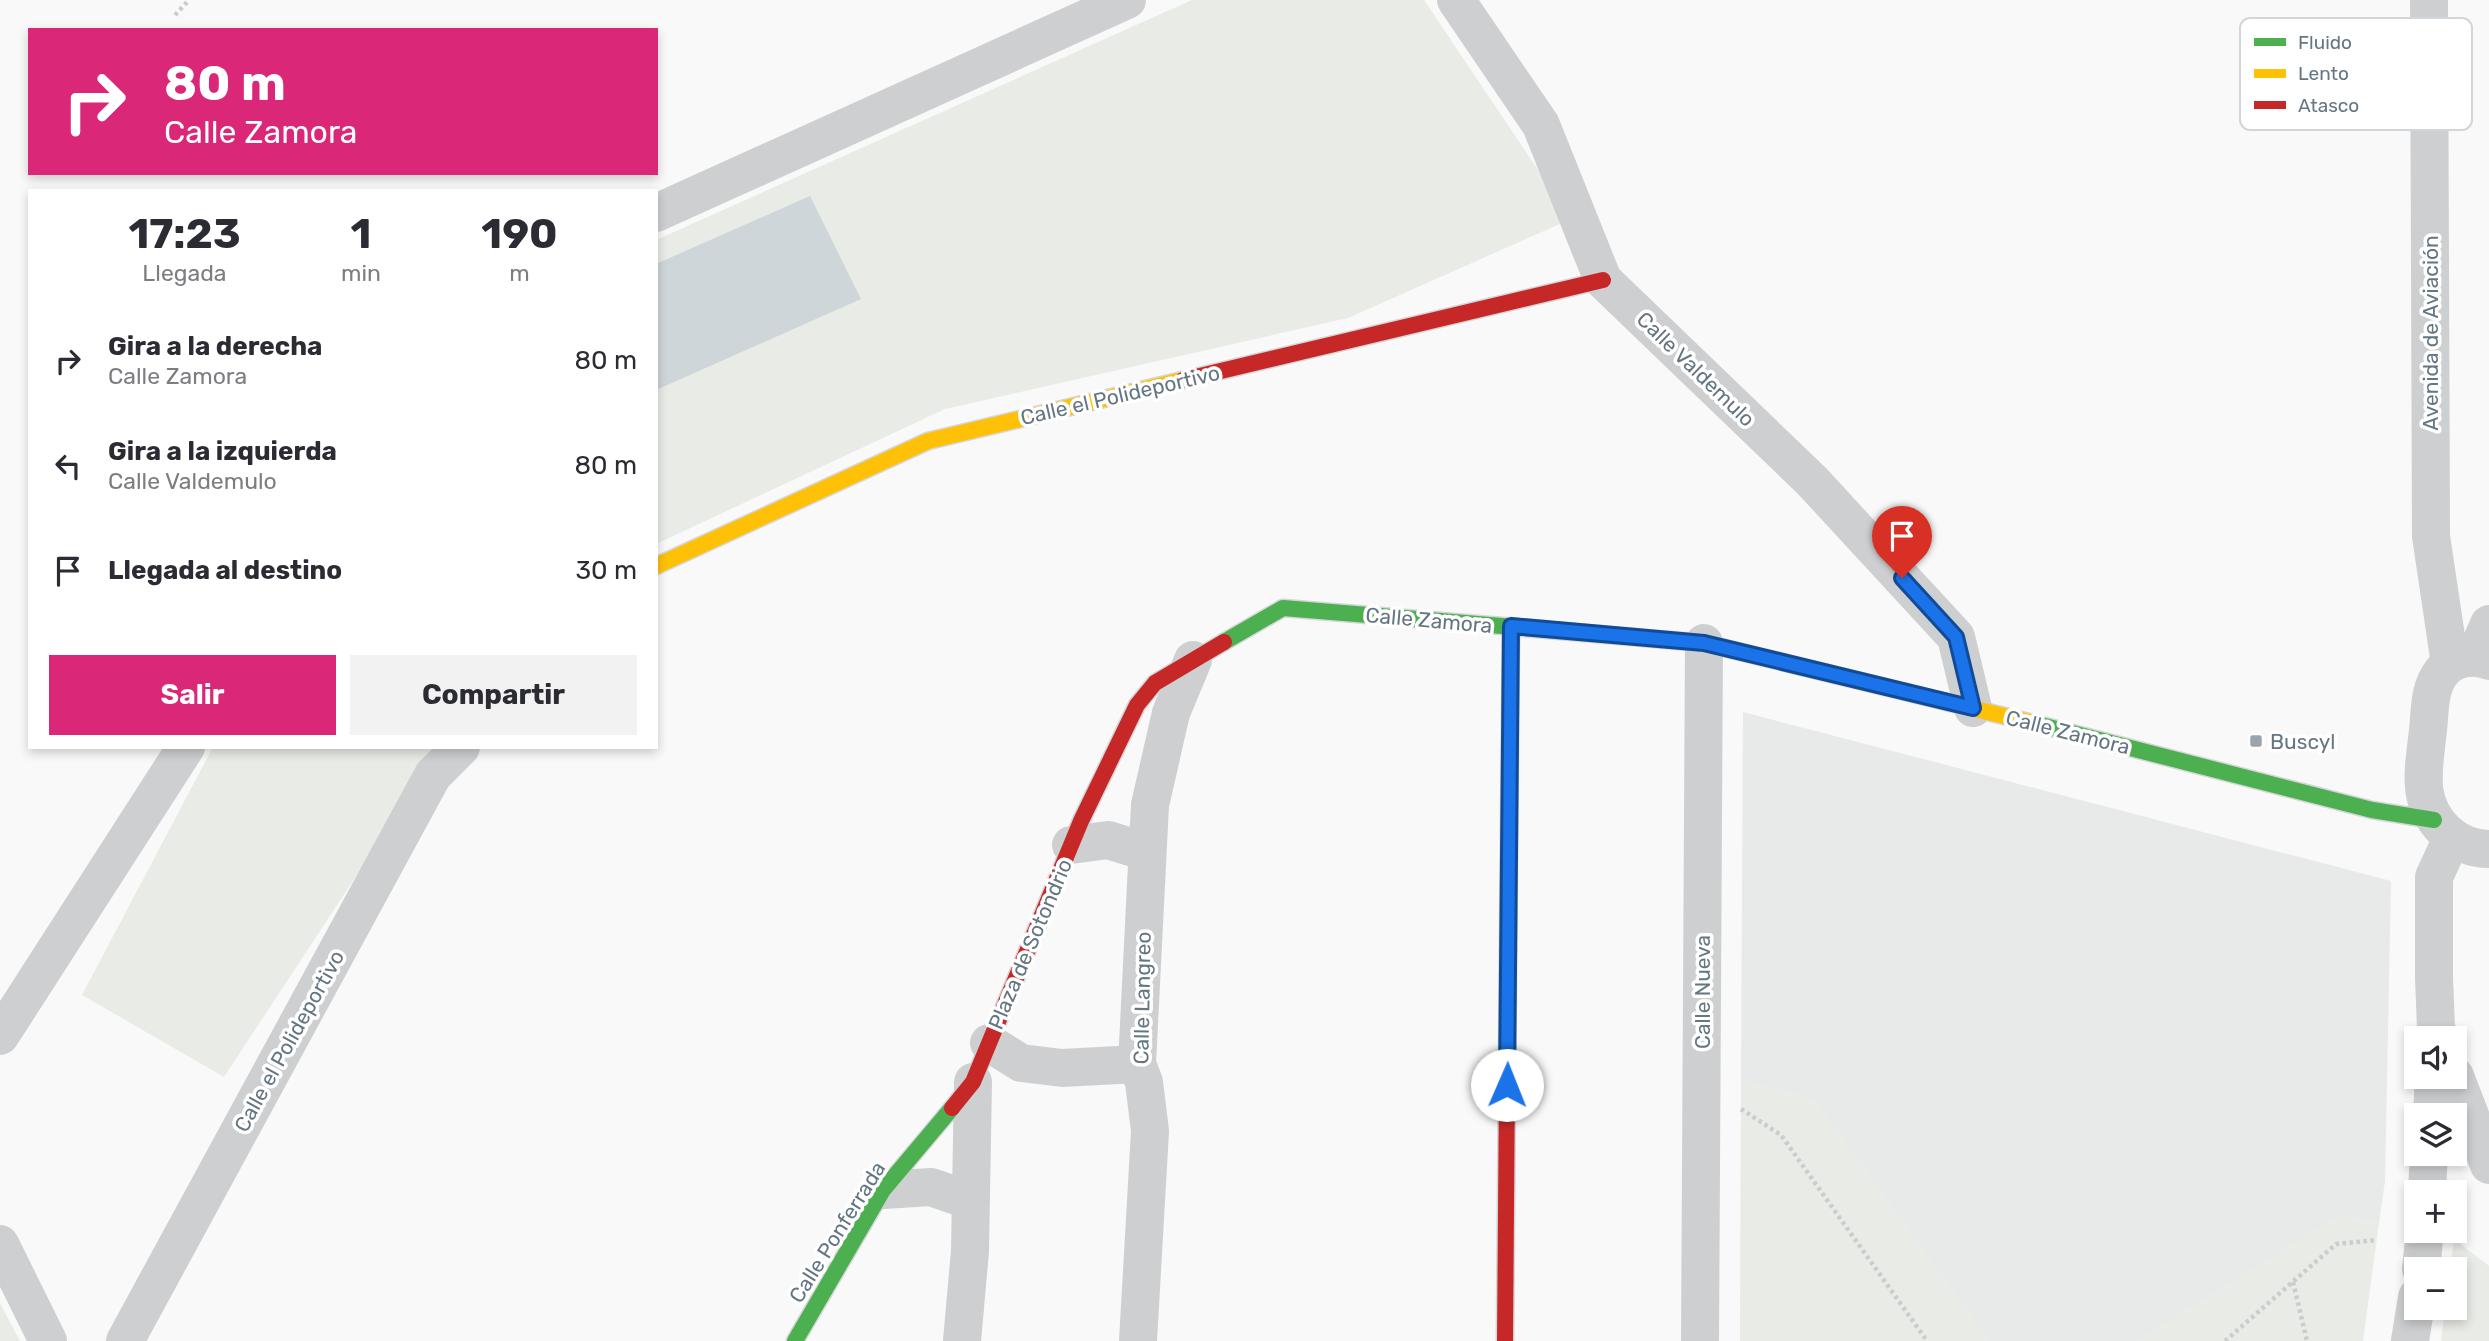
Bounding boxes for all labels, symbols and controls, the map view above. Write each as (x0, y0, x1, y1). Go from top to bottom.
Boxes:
legend (2240, 18, 2472, 130)
text: Fluido (2298, 31, 2352, 54)
text: 80 m (164, 54, 286, 112)
icon: right (49, 56, 140, 147)
text: Lento (2298, 62, 2349, 85)
text: Atasco (2298, 94, 2359, 117)
text: Calle Zamora (164, 113, 358, 151)
text: 17:23 (128, 209, 241, 259)
text: 1 (350, 209, 371, 259)
text: 190 (481, 209, 558, 259)
street label: Avenida de Aviación (2418, 235, 2443, 431)
text: Llegada (142, 259, 227, 287)
text: min (341, 259, 381, 287)
text: m (509, 259, 530, 287)
street label: Calle Valdemulo (1632, 306, 1760, 432)
text: Gira a la derecha (108, 331, 322, 362)
icon: right (49, 342, 87, 380)
text: 80 m (574, 345, 637, 376)
street label: Calle el Polideportivo (1018, 360, 1222, 430)
text: Calle Zamora (108, 362, 247, 390)
text: Gira a la izquierda (108, 436, 337, 467)
icon: left (49, 447, 87, 485)
text: 80 m (574, 450, 637, 481)
text: Calle Valdemulo (108, 467, 277, 495)
pin (1872, 506, 1932, 578)
icon: arrive (1883, 517, 1921, 555)
icon: arrive (49, 552, 87, 590)
text: Llegada al destino (108, 555, 342, 586)
text: 30 m (575, 555, 637, 586)
street label: Calle Zamora (1365, 602, 1493, 638)
button: Salir (49, 655, 336, 735)
button: Compartir (350, 655, 637, 735)
street label: Calle Zamora (2003, 705, 2133, 759)
place label: Buscyl (2270, 729, 2335, 754)
marker: Buscyl (2248, 733, 2264, 749)
street label: Plaza de Sotondrio (983, 855, 1077, 1033)
street label: Calle Langreo (1128, 931, 1156, 1065)
street label: Calle Nueva (1690, 935, 1715, 1049)
street label: Calle el Polideportivo (229, 946, 349, 1136)
map controls (2404, 1026, 2467, 1320)
button: sound (2404, 1026, 2467, 1089)
position arrow (1470, 1048, 1544, 1122)
button: layers (2404, 1103, 2467, 1166)
street label: Calle Ponferrada (784, 1157, 890, 1307)
button: + (2404, 1180, 2467, 1243)
button: − (2404, 1257, 2467, 1320)

